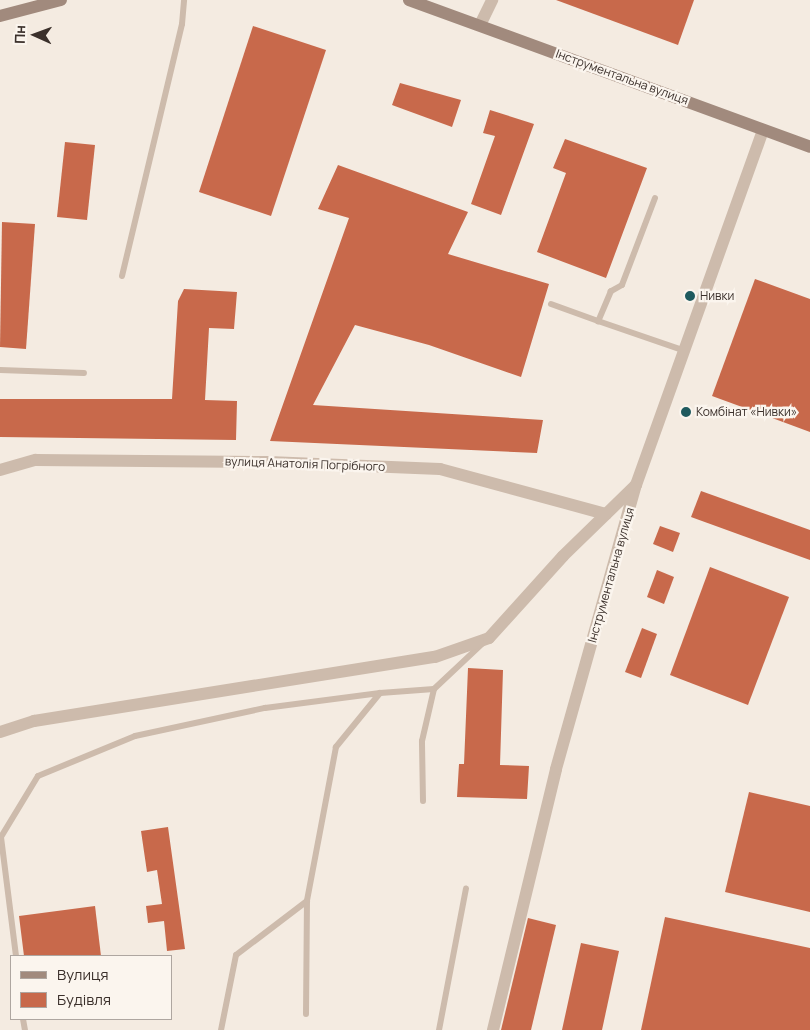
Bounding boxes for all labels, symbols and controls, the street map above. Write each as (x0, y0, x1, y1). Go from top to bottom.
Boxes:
north arrow (10, 10, 60, 60)
text: Пн (10, 25, 29, 44)
street label: Інструментальна вулиця (554, 46, 690, 108)
place label: Нивки (700, 289, 734, 303)
marker: Нивки (684, 290, 696, 302)
place label: Комбінат «Нивки» (696, 405, 797, 419)
marker: Комбінат «Нивки» (680, 406, 692, 418)
street label: вулиця Анатолія Погрібного (225, 454, 385, 474)
street label: Інструментальна вулиця (585, 506, 637, 644)
legend (10, 955, 172, 1020)
text: Вулиця (57, 964, 109, 985)
text: Будівля (57, 989, 111, 1010)

